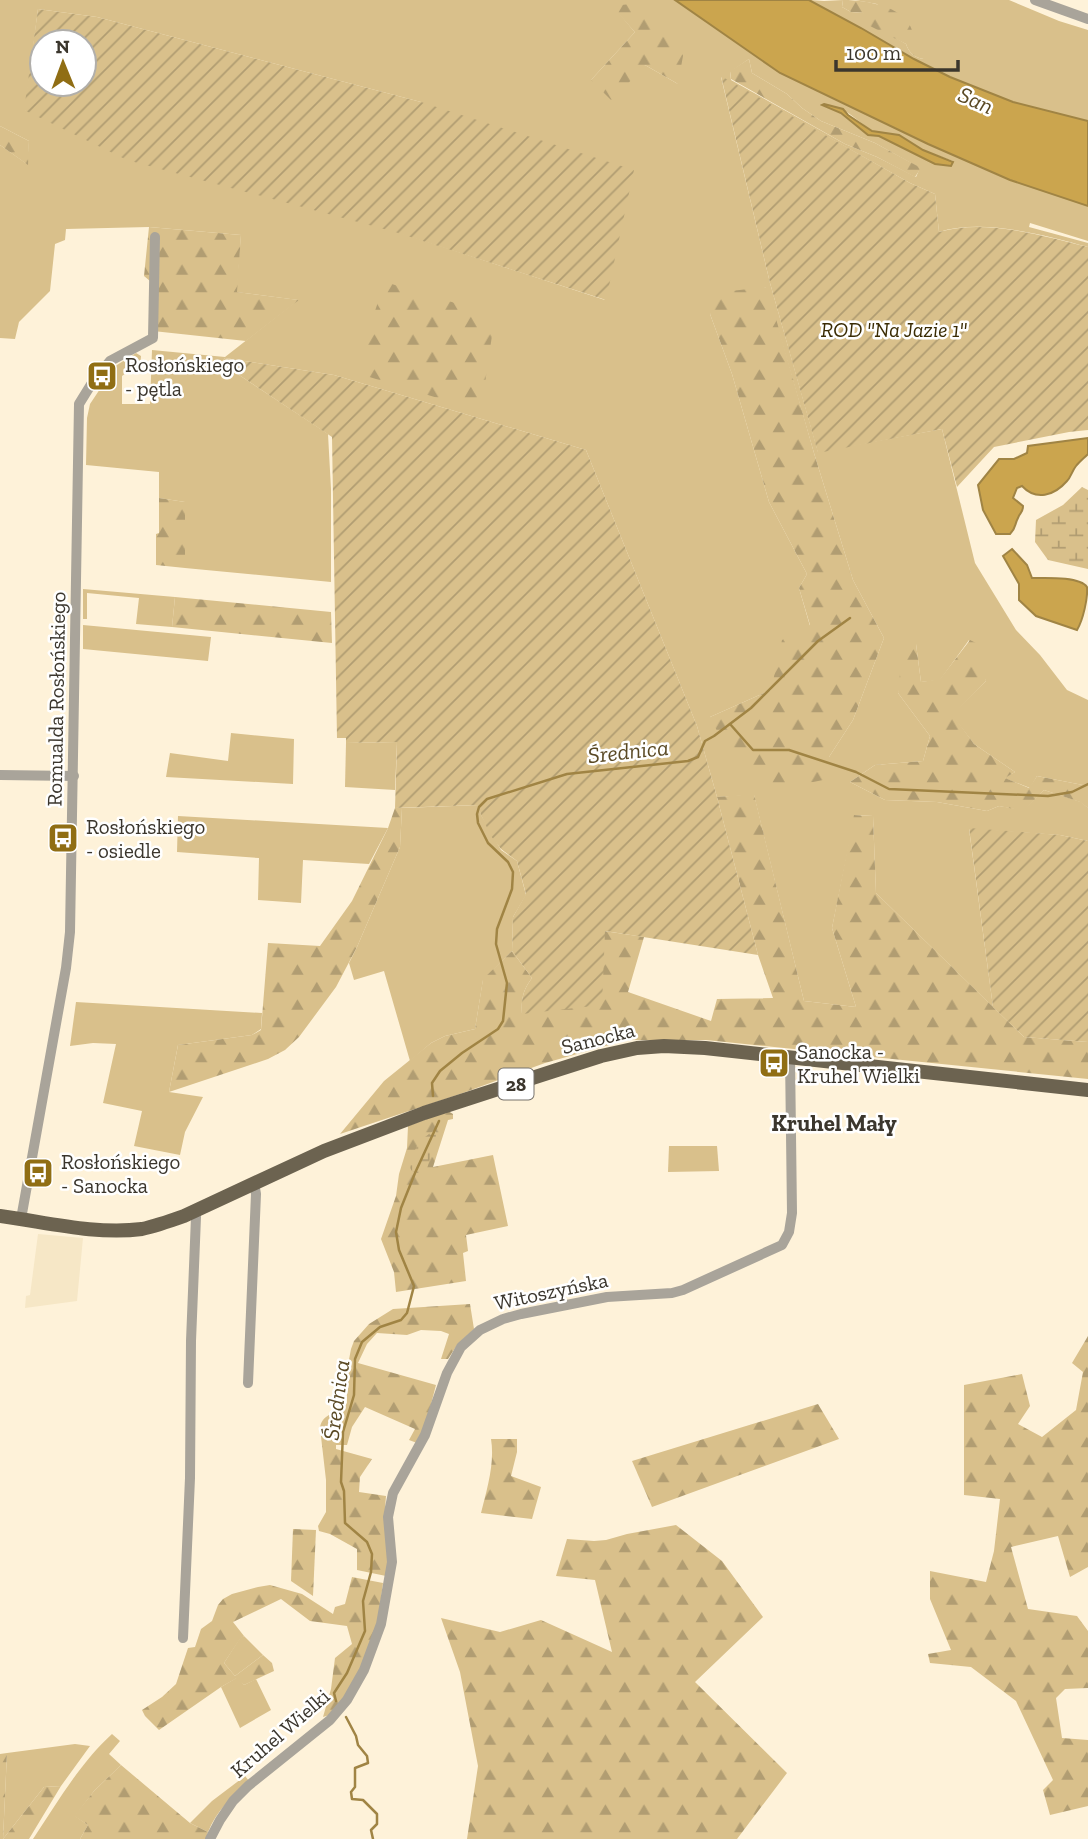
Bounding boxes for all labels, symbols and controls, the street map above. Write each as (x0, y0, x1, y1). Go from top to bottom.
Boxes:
north arrow (28, 28, 98, 98)
scale bar (836, 28, 958, 72)
text: N (55, 35, 70, 58)
text: 100 m (846, 40, 901, 65)
water label: San (954, 80, 998, 120)
park label: ROD "Na Jazie 1" (821, 317, 967, 342)
place label: Rosłońskiego - pętla (125, 352, 244, 401)
bus stop icon: Rosłońskiego - pętla (85, 359, 119, 393)
street label: Romualda Rosłońskiego (42, 591, 70, 807)
water label: Średnica (586, 733, 670, 769)
place label: Rosłońskiego - osiedle (86, 814, 205, 863)
bus stop icon: Rosłońskiego - osiedle (46, 821, 80, 855)
street label: Sanocka (559, 1017, 637, 1059)
place label: Sanocka - Kruhel Wielki (797, 1039, 920, 1088)
bus stop icon: Sanocka - Kruhel Wielki (757, 1046, 791, 1080)
road number: 28 (498, 1068, 534, 1100)
district label: Kruhel Mały (771, 1109, 898, 1137)
place label: Rosłońskiego - Sanocka (61, 1149, 180, 1198)
bus stop icon: Rosłońskiego - Sanocka (21, 1156, 55, 1190)
street label: Witoszyńska (492, 1267, 610, 1315)
water label: Średnica (316, 1358, 356, 1442)
street label: Kruhel Wielki (225, 1683, 335, 1783)

